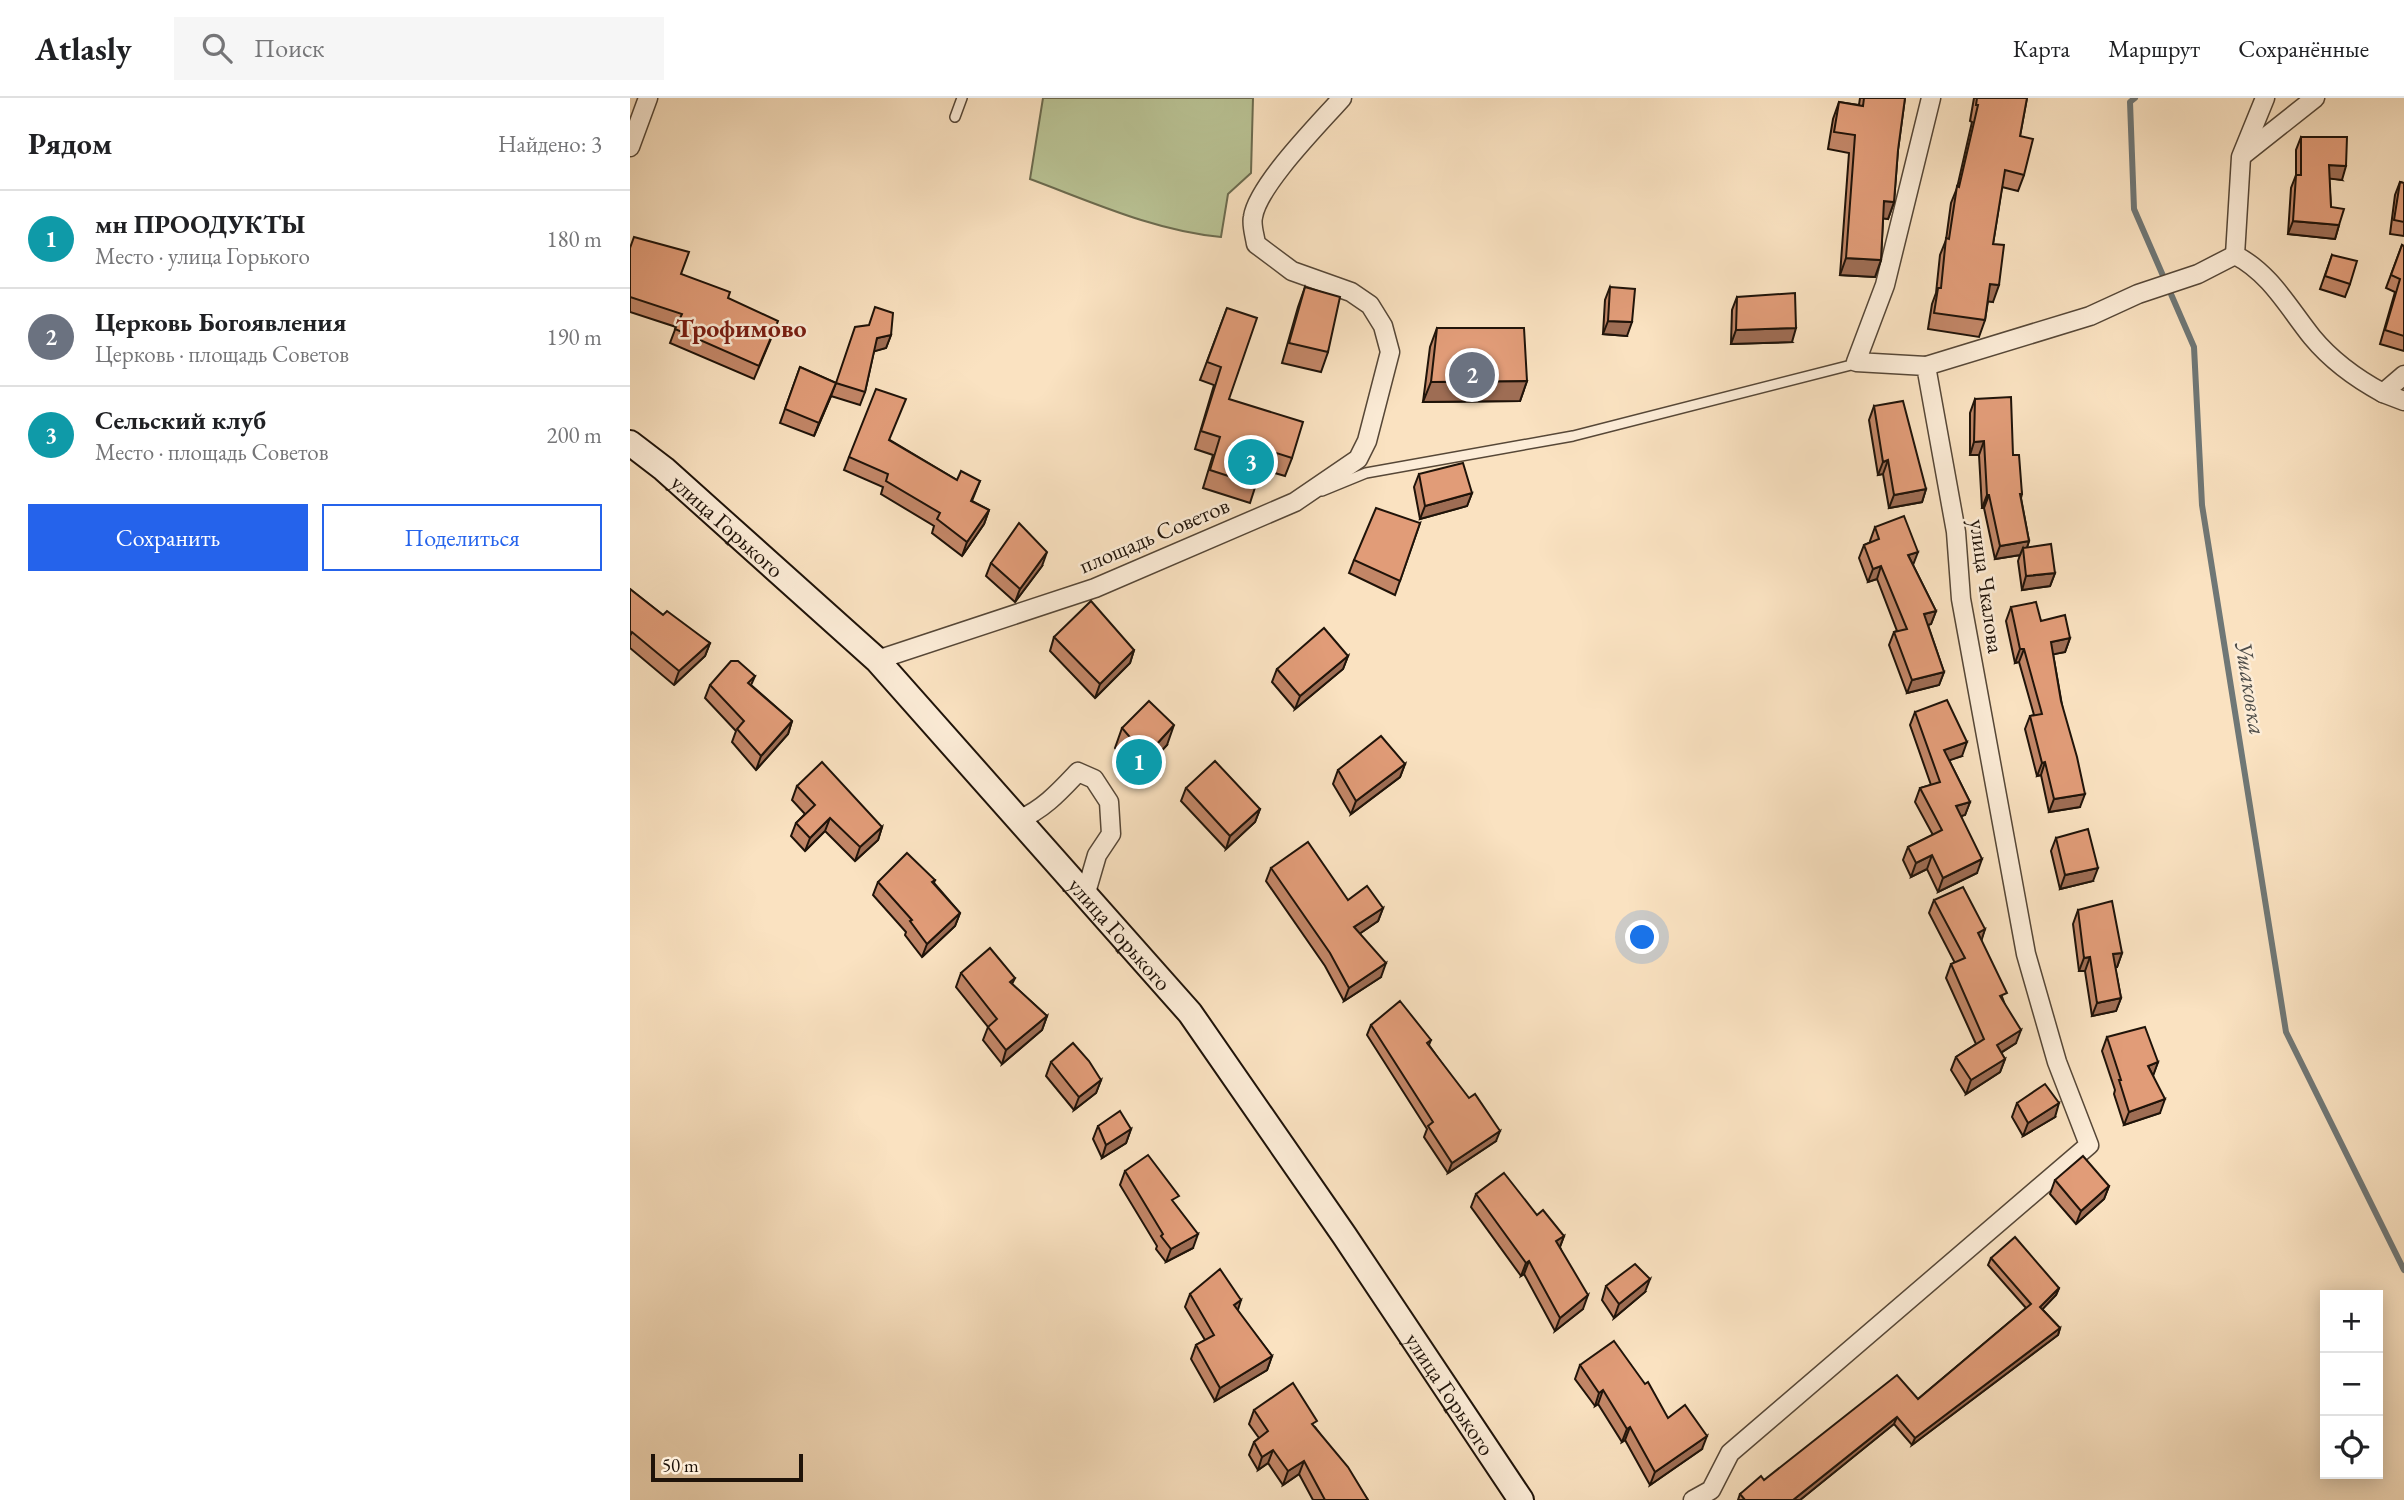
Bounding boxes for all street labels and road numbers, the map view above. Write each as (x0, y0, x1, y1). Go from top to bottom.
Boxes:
street label: улица Горького (665, 467, 790, 584)
street label: площадь Советов (1074, 490, 1234, 580)
street label: улица Чкалова (1963, 517, 2011, 656)
street label: улица Горького (1062, 871, 1178, 997)
street label: улица Горького (1398, 1327, 1502, 1461)

